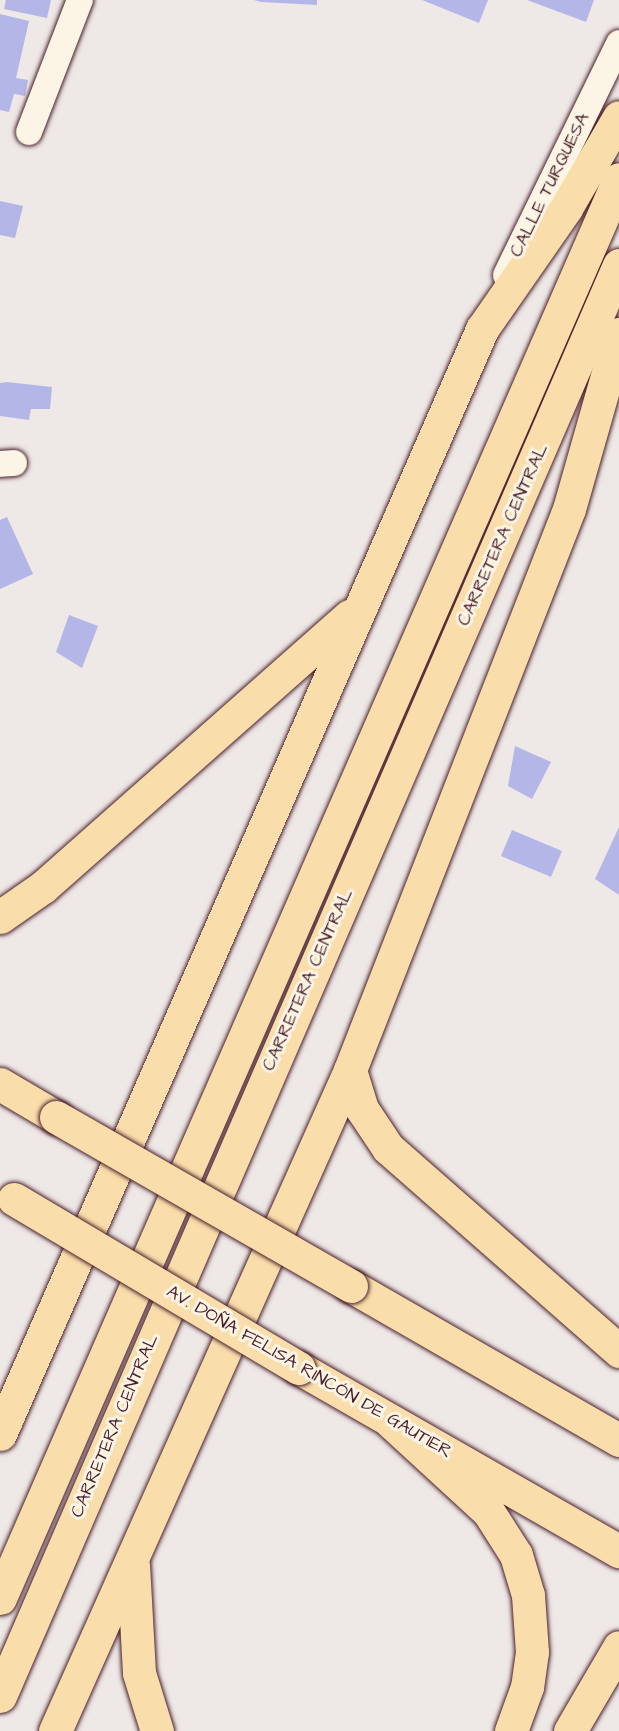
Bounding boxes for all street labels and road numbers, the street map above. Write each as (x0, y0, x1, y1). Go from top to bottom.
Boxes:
street label: CALLE TURQUESA (506, 109, 594, 261)
street label: CARRETERA CENTRAL (453, 441, 553, 629)
street label: CARRETERA CENTRAL (258, 886, 358, 1074)
street label: AV. DOÑA FELISA RINCÓN DE GAUTIER (162, 1281, 456, 1463)
street label: CARRETERA CENTRAL (67, 1331, 163, 1521)

